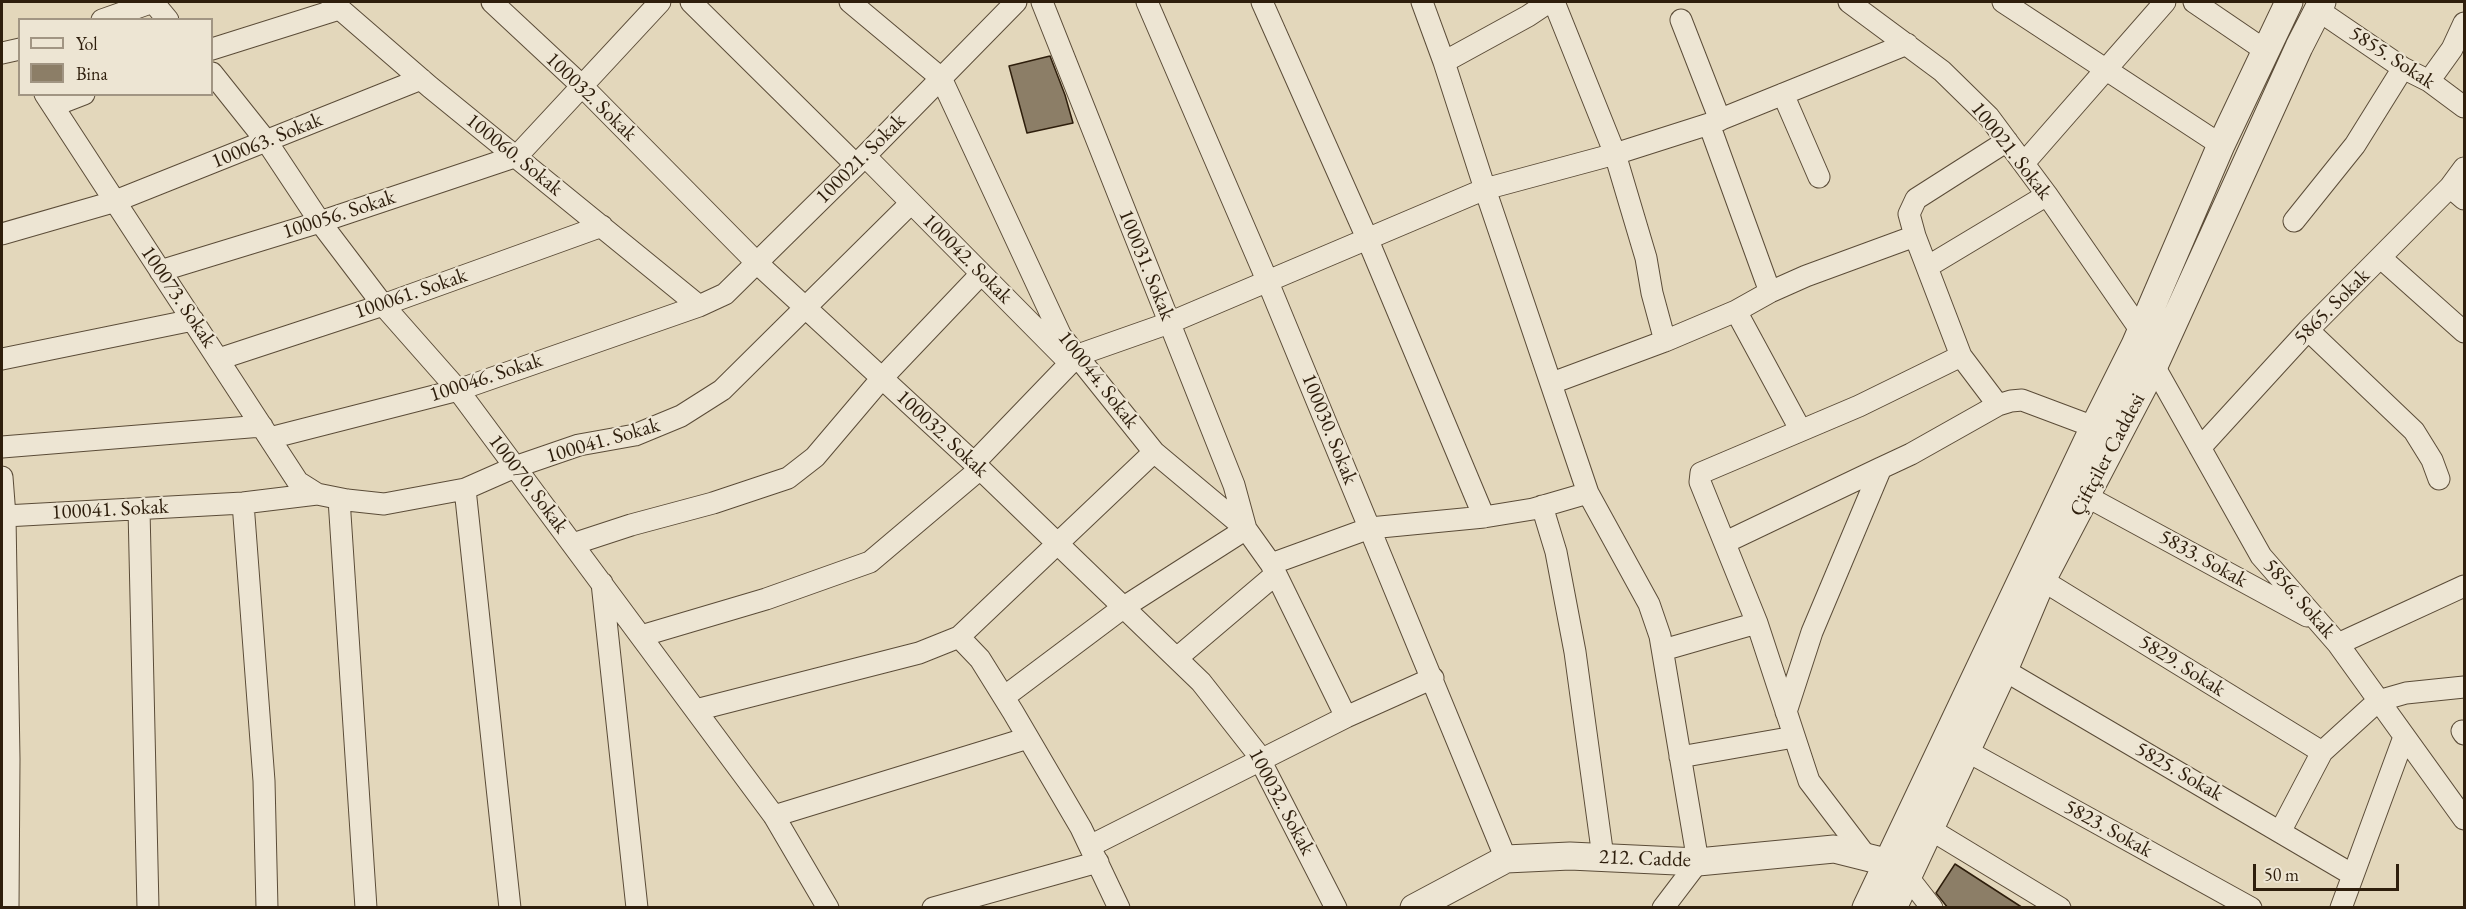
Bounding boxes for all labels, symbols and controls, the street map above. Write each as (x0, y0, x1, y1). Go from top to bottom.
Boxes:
legend (18, 18, 213, 96)
street label: 5855. Sokak (2344, 21, 2440, 95)
text: Yol (76, 32, 98, 55)
street label: 100032. Sokak (540, 47, 642, 147)
text: Bina (76, 62, 108, 85)
street label: 100021. Sokak (1965, 97, 2057, 205)
street label: 100063. Sokak (208, 107, 326, 175)
street label: 100060. Sokak (460, 108, 568, 202)
street label: 100021. Sokak (811, 109, 911, 209)
street label: 100056. Sokak (279, 185, 399, 245)
street label: 100031. Sokak (1112, 206, 1180, 324)
street label: 100042. Sokak (917, 209, 1017, 309)
street label: 100073. Sokak (135, 241, 221, 353)
street label: 100061. Sokak (351, 263, 471, 325)
street label: 5865. Sokak (2289, 264, 2375, 350)
street label: 100044. Sokak (1052, 326, 1144, 434)
street label: 100046. Sokak (426, 348, 546, 408)
street label: 100030. Sokak (1295, 370, 1363, 488)
street label: 100032. Sokak (890, 385, 994, 483)
street label: Çiftçiler Caddesi (2065, 389, 2151, 521)
street label: 100041. Sokak (543, 413, 663, 469)
street label: 100070. Sokak (483, 430, 573, 538)
street label: 100041. Sokak (51, 494, 169, 526)
street label: 5833. Sokak (2154, 524, 2252, 594)
street label: 5856. Sokak (2258, 554, 2340, 644)
street label: 5829. Sokak (2134, 630, 2230, 702)
street label: 5825. Sokak (2131, 737, 2227, 807)
street label: 100032. Sokak (1242, 744, 1320, 860)
street label: 5823. Sokak (2059, 794, 2157, 864)
street label: 212. Cadde (1599, 845, 1691, 873)
scale bar (2256, 852, 2402, 890)
text: 50 m (2264, 863, 2299, 886)

